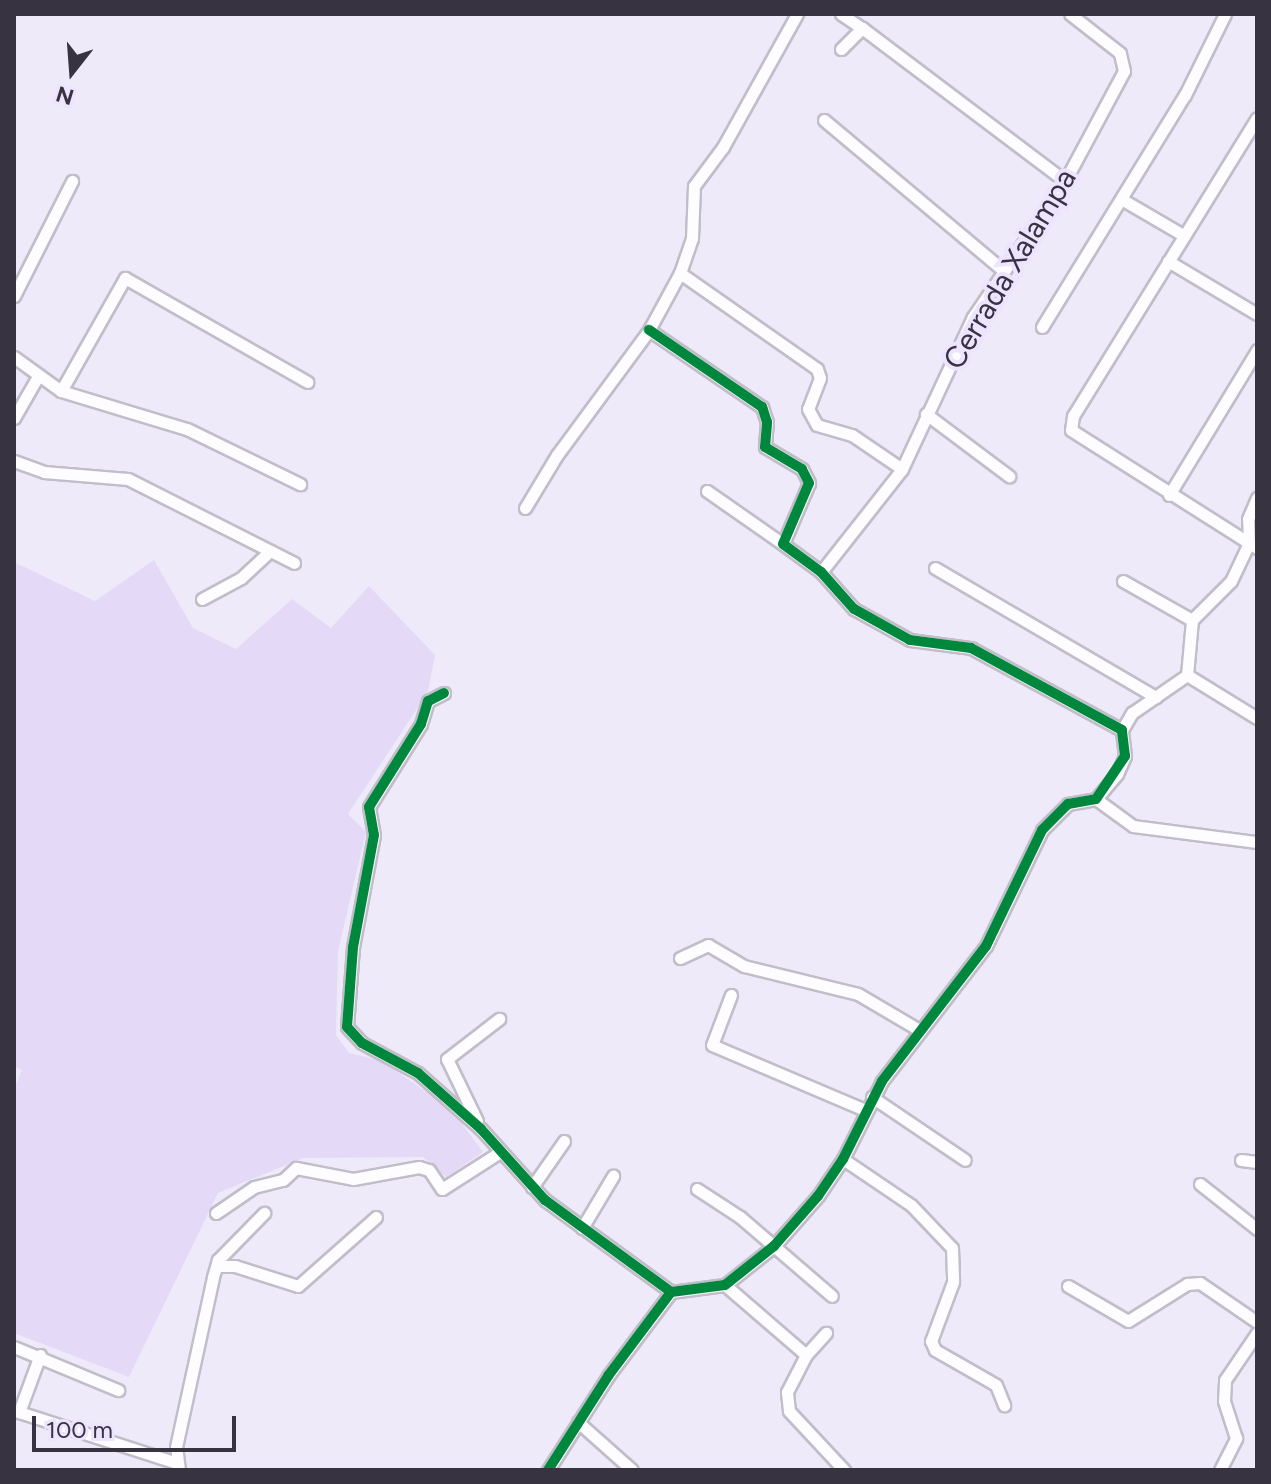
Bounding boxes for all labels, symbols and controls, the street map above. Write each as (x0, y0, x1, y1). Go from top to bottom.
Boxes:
north arrow (32, 32, 112, 112)
text: N (53, 80, 77, 111)
street label: Cerrada Xalampa (936, 162, 1084, 376)
scale bar (36, 1400, 240, 1450)
text: 100 m (46, 1415, 113, 1444)

